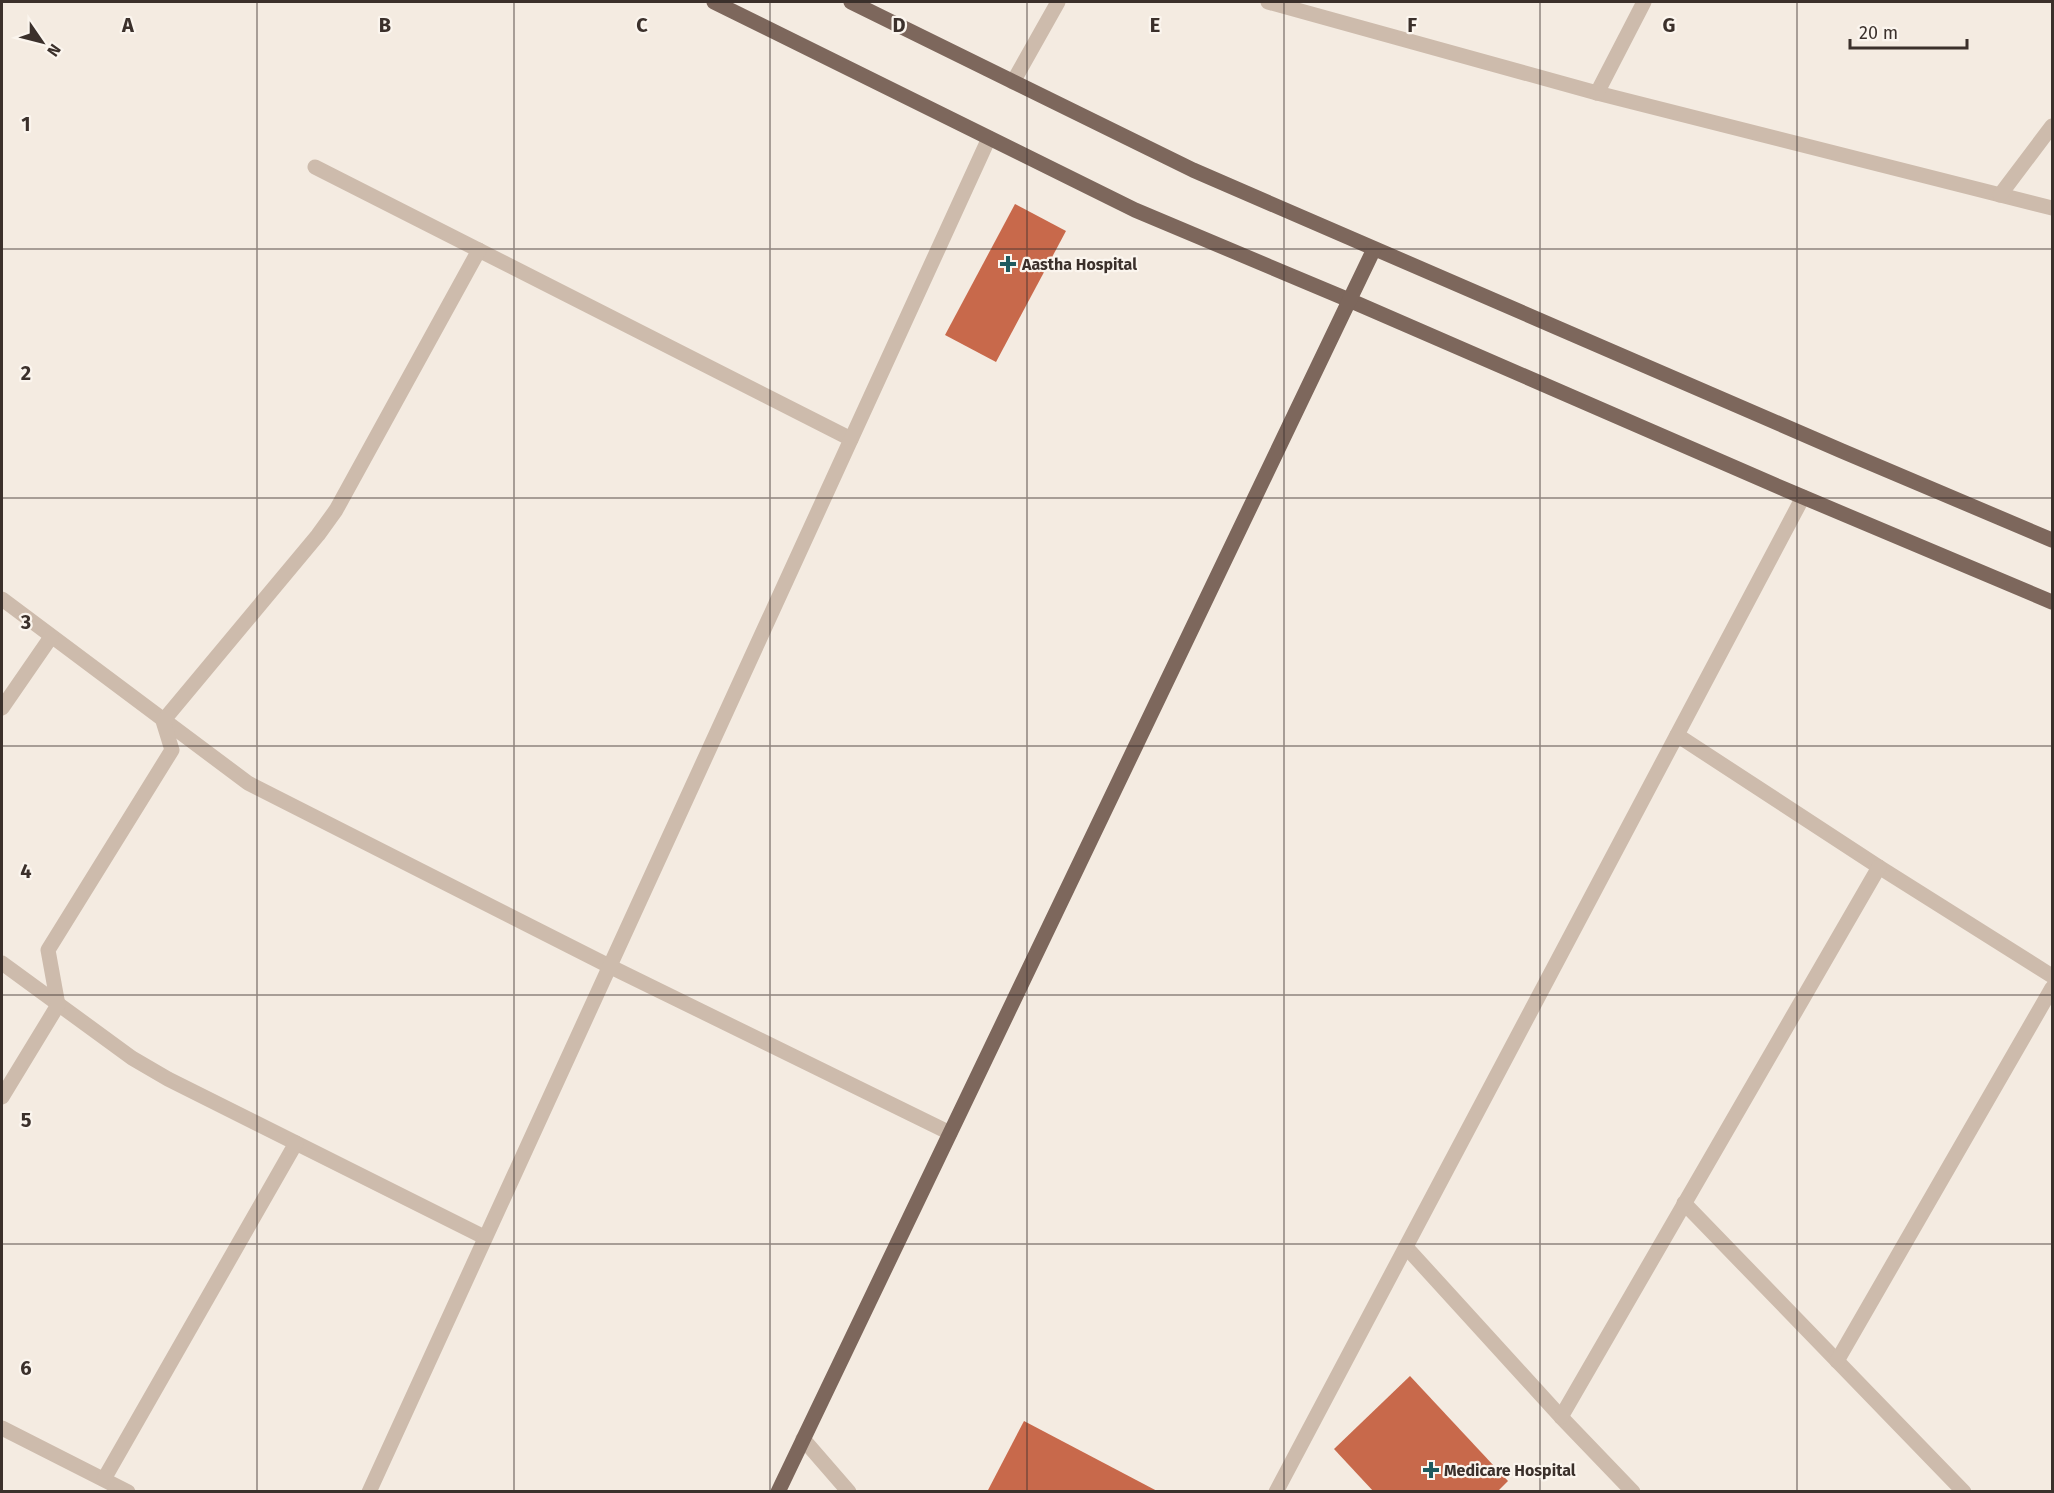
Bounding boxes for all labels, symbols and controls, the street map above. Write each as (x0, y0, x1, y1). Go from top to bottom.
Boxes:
north arrow (12, 12, 72, 72)
scale bar (1850, 12, 1967, 50)
text: A (121, 13, 135, 37)
text: B (379, 13, 391, 37)
text: C (636, 13, 648, 37)
text: D (892, 13, 906, 37)
text: E (1150, 13, 1160, 37)
text: F (1407, 13, 1417, 37)
text: G (1663, 13, 1675, 37)
text: 20 m (1859, 22, 1898, 44)
text: N (43, 41, 65, 60)
text: 1 (21, 112, 31, 136)
marker: Aastha Hospital (999, 255, 1017, 273)
place label: Aastha Hospital (1021, 255, 1137, 274)
text: 2 (21, 361, 31, 385)
text: 3 (20, 610, 31, 634)
text: 4 (20, 859, 32, 883)
text: 5 (21, 1108, 32, 1132)
text: 6 (20, 1356, 32, 1380)
marker: Medicare Hospital (1422, 1461, 1440, 1479)
place label: Medicare Hospital (1444, 1461, 1576, 1480)

